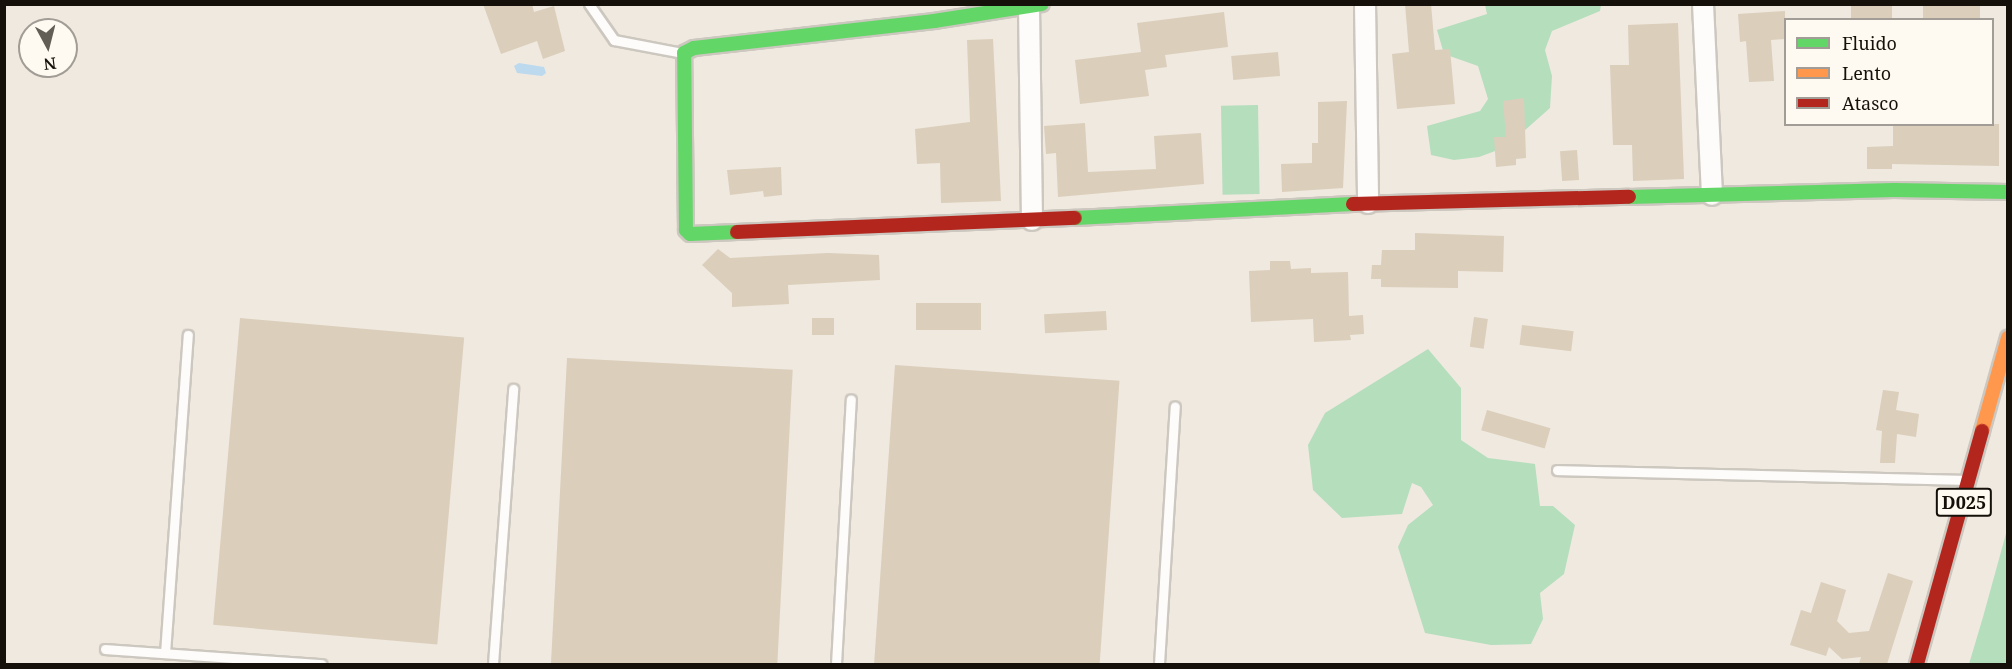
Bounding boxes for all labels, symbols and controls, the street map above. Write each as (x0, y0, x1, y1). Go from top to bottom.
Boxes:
north arrow (18, 18, 78, 78)
legend (1784, 18, 1994, 126)
text: Fluido (1842, 31, 1897, 55)
text: N (42, 52, 58, 76)
text: Lento (1842, 61, 1891, 85)
text: Atasco (1842, 91, 1899, 115)
road number: D025 (1936, 487, 1992, 517)

